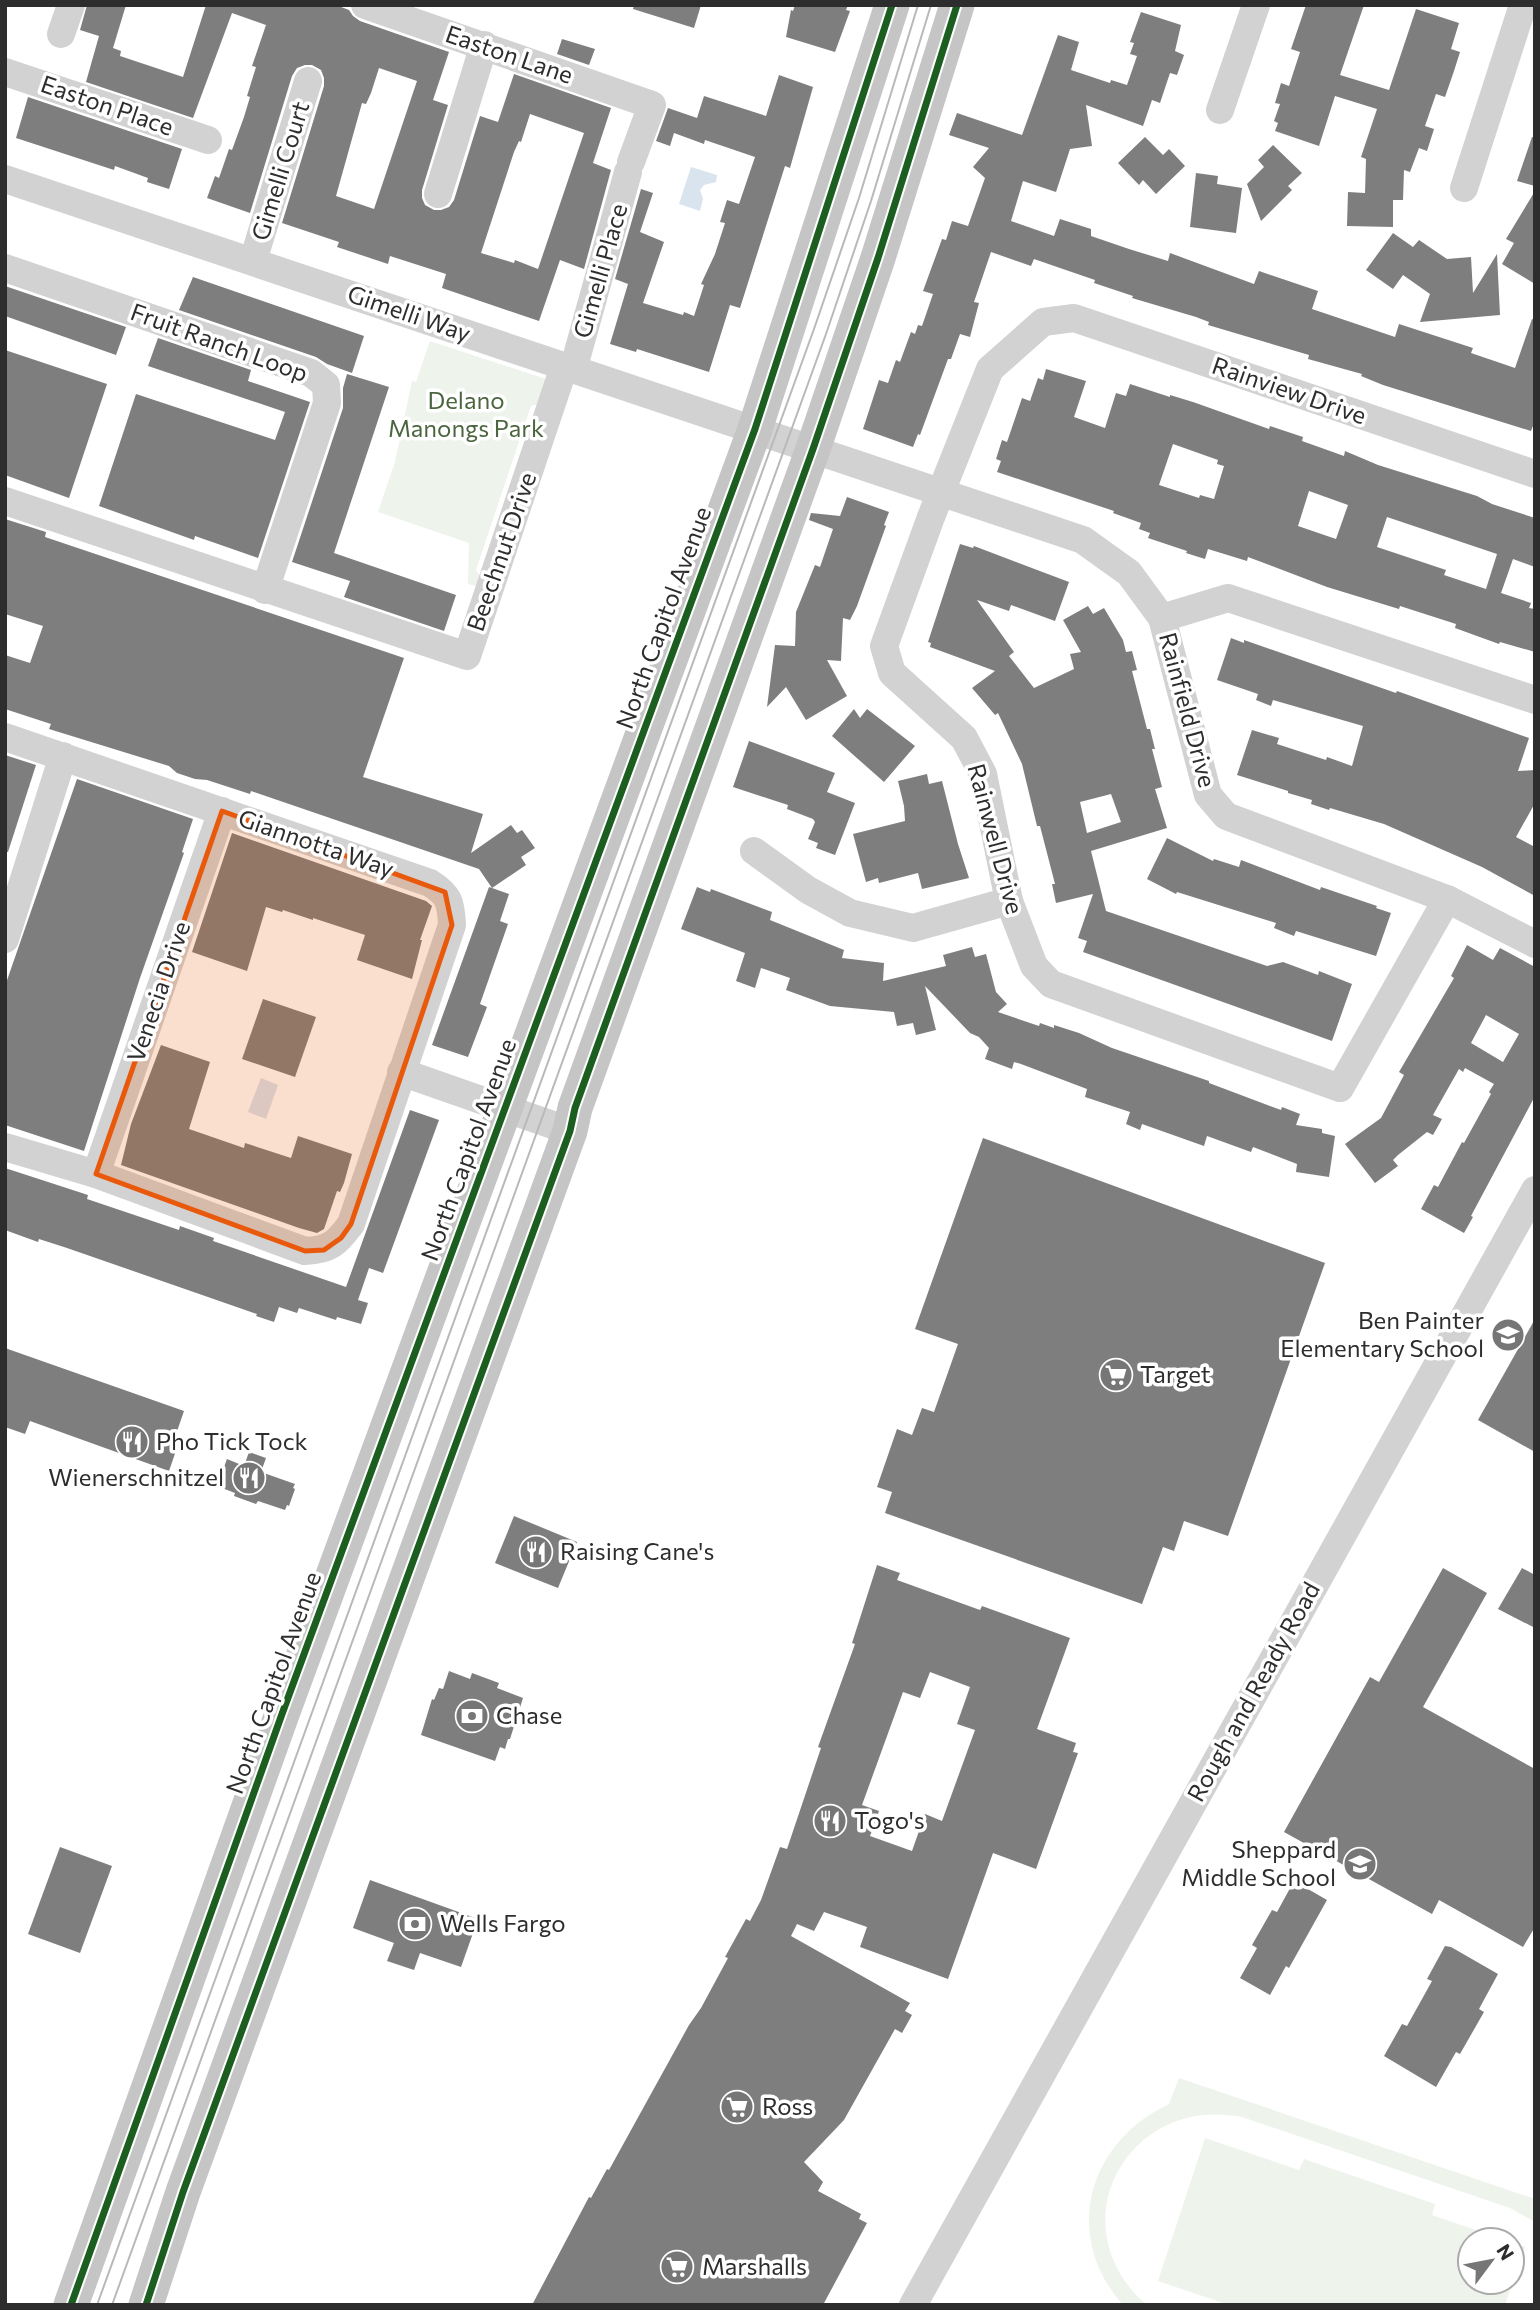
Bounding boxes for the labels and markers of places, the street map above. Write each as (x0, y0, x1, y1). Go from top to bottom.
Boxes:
place label: Ben Painter Elementary School (1280, 1305, 1484, 1362)
school or university icon: Ben Painter Elementary School (1489, 1316, 1527, 1354)
supermarket icon: Target (1097, 1356, 1135, 1394)
place label: Target (1140, 1359, 1211, 1388)
restaurant icon: Pho Tick Tock (113, 1423, 151, 1461)
place label: Pho Tick Tock (156, 1426, 308, 1455)
restaurant icon: Wienerschnitzel (230, 1459, 268, 1497)
place label: Wienerschnitzel (48, 1462, 224, 1491)
restaurant icon: Raising Cane's (517, 1533, 555, 1571)
place label: Raising Cane's (560, 1536, 714, 1565)
bank icon: Chase (453, 1697, 491, 1735)
place label: Chase (496, 1700, 562, 1729)
restaurant icon: Togo's (811, 1802, 849, 1840)
place label: Togo's (854, 1805, 925, 1834)
place label: Sheppard Middle School (1181, 1834, 1336, 1891)
school or university icon: Sheppard Middle School (1341, 1845, 1379, 1883)
bank icon: Wells Fargo (396, 1905, 434, 1943)
place label: Wells Fargo (440, 1908, 566, 1937)
supermarket icon: Ross (718, 2088, 756, 2126)
place label: Ross (762, 2091, 813, 2120)
supermarket icon: Marshalls (658, 2248, 696, 2286)
place label: Marshalls (702, 2251, 807, 2280)

